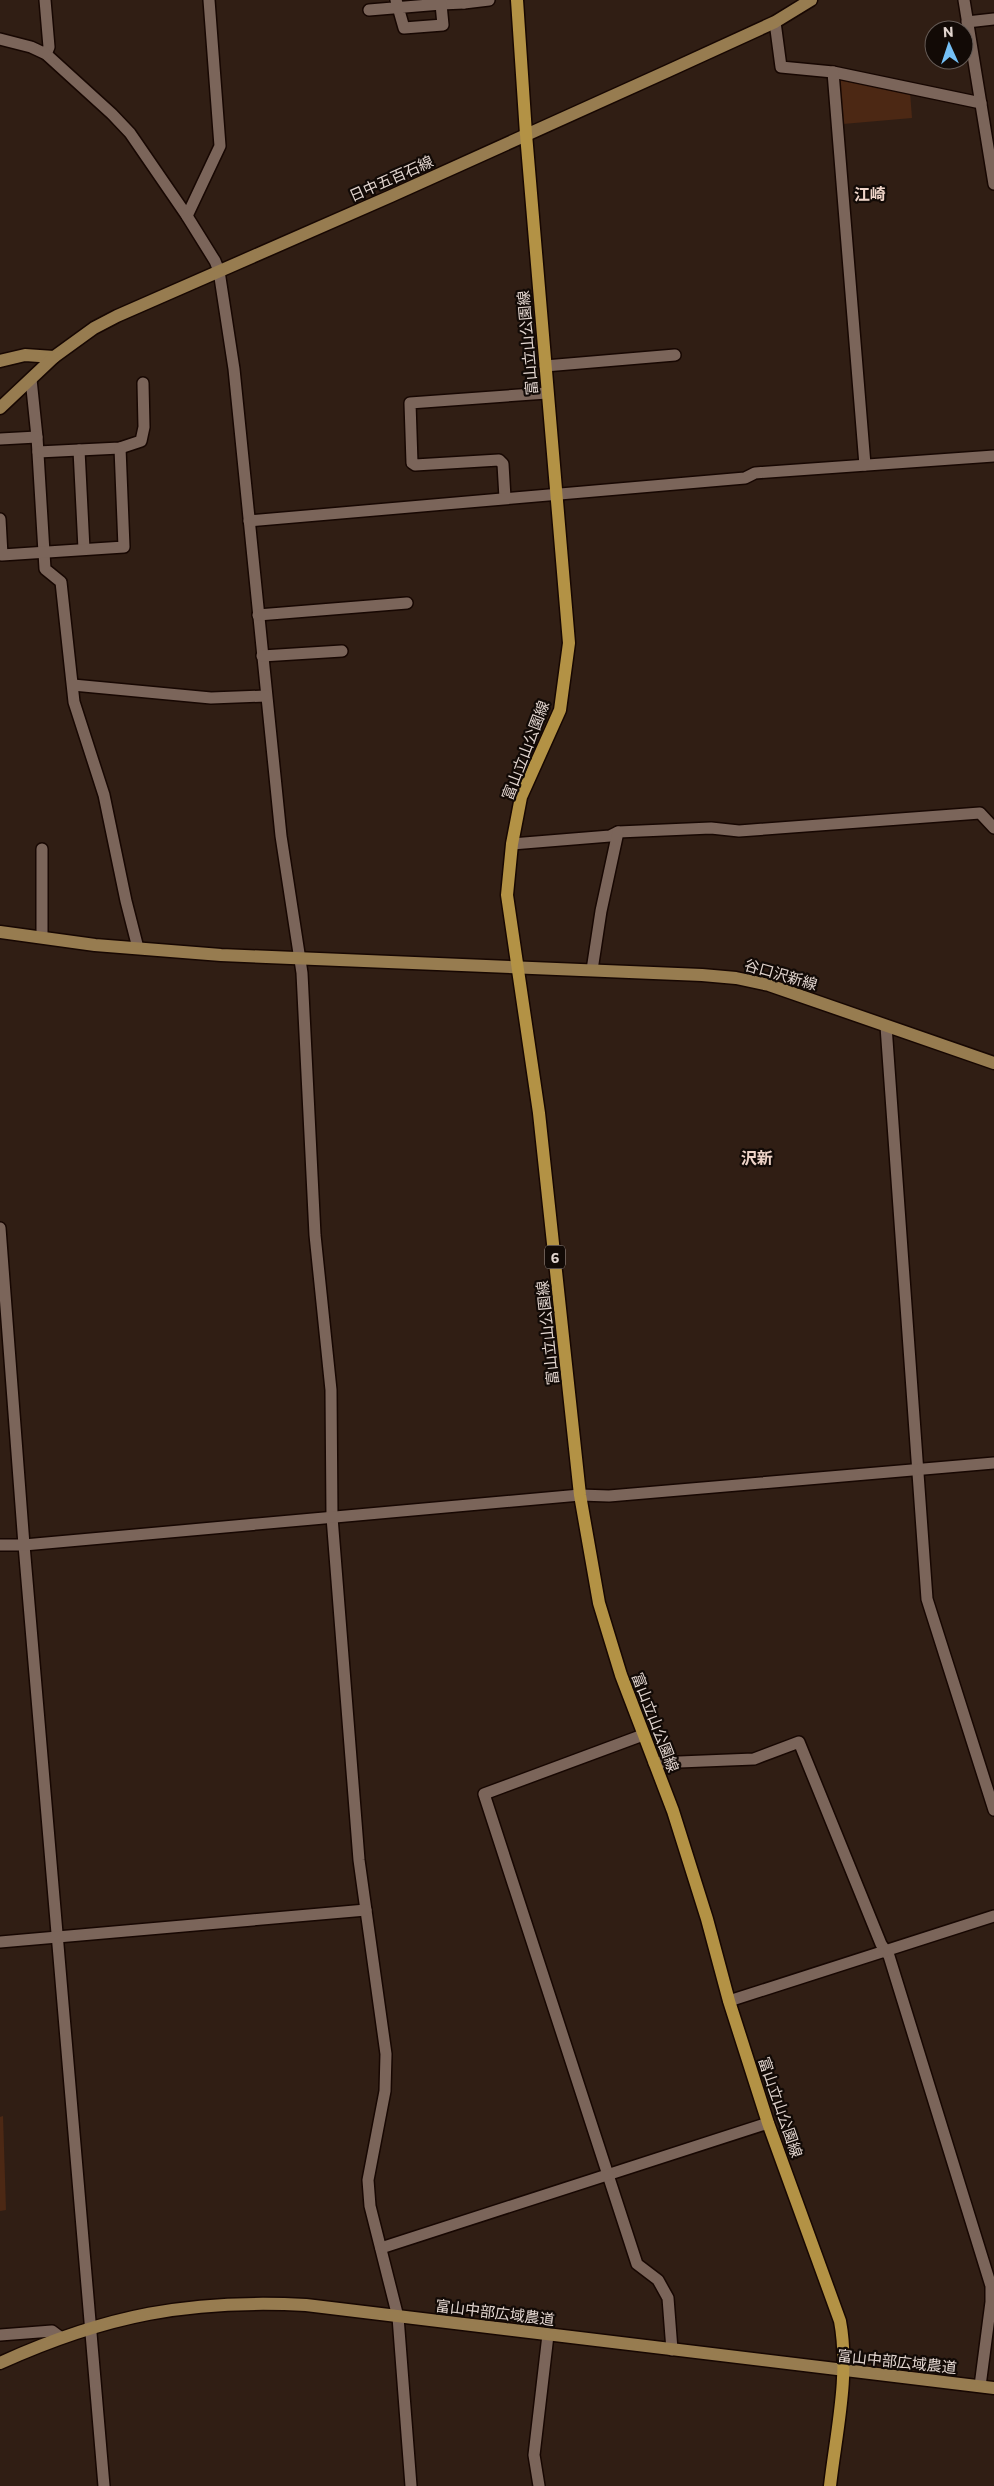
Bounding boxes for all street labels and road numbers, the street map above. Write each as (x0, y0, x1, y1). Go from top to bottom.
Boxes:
street label: 日中五百石線 (346, 151, 436, 205)
street label: 富山立山公園線 (513, 290, 541, 396)
street label: 富山立山公園線 (498, 698, 552, 802)
street label: 谷口沢新線 (742, 955, 820, 993)
road number: 6 (545, 1246, 565, 1268)
street label: 富山立山公園線 (533, 1280, 561, 1386)
street label: 富山立山公園線 (629, 1670, 683, 1774)
street label: 富山立山公園線 (755, 2054, 807, 2160)
street label: 富山中部広域農道 (434, 2296, 556, 2328)
street label: 富山中部広域農道 (836, 2346, 958, 2376)

